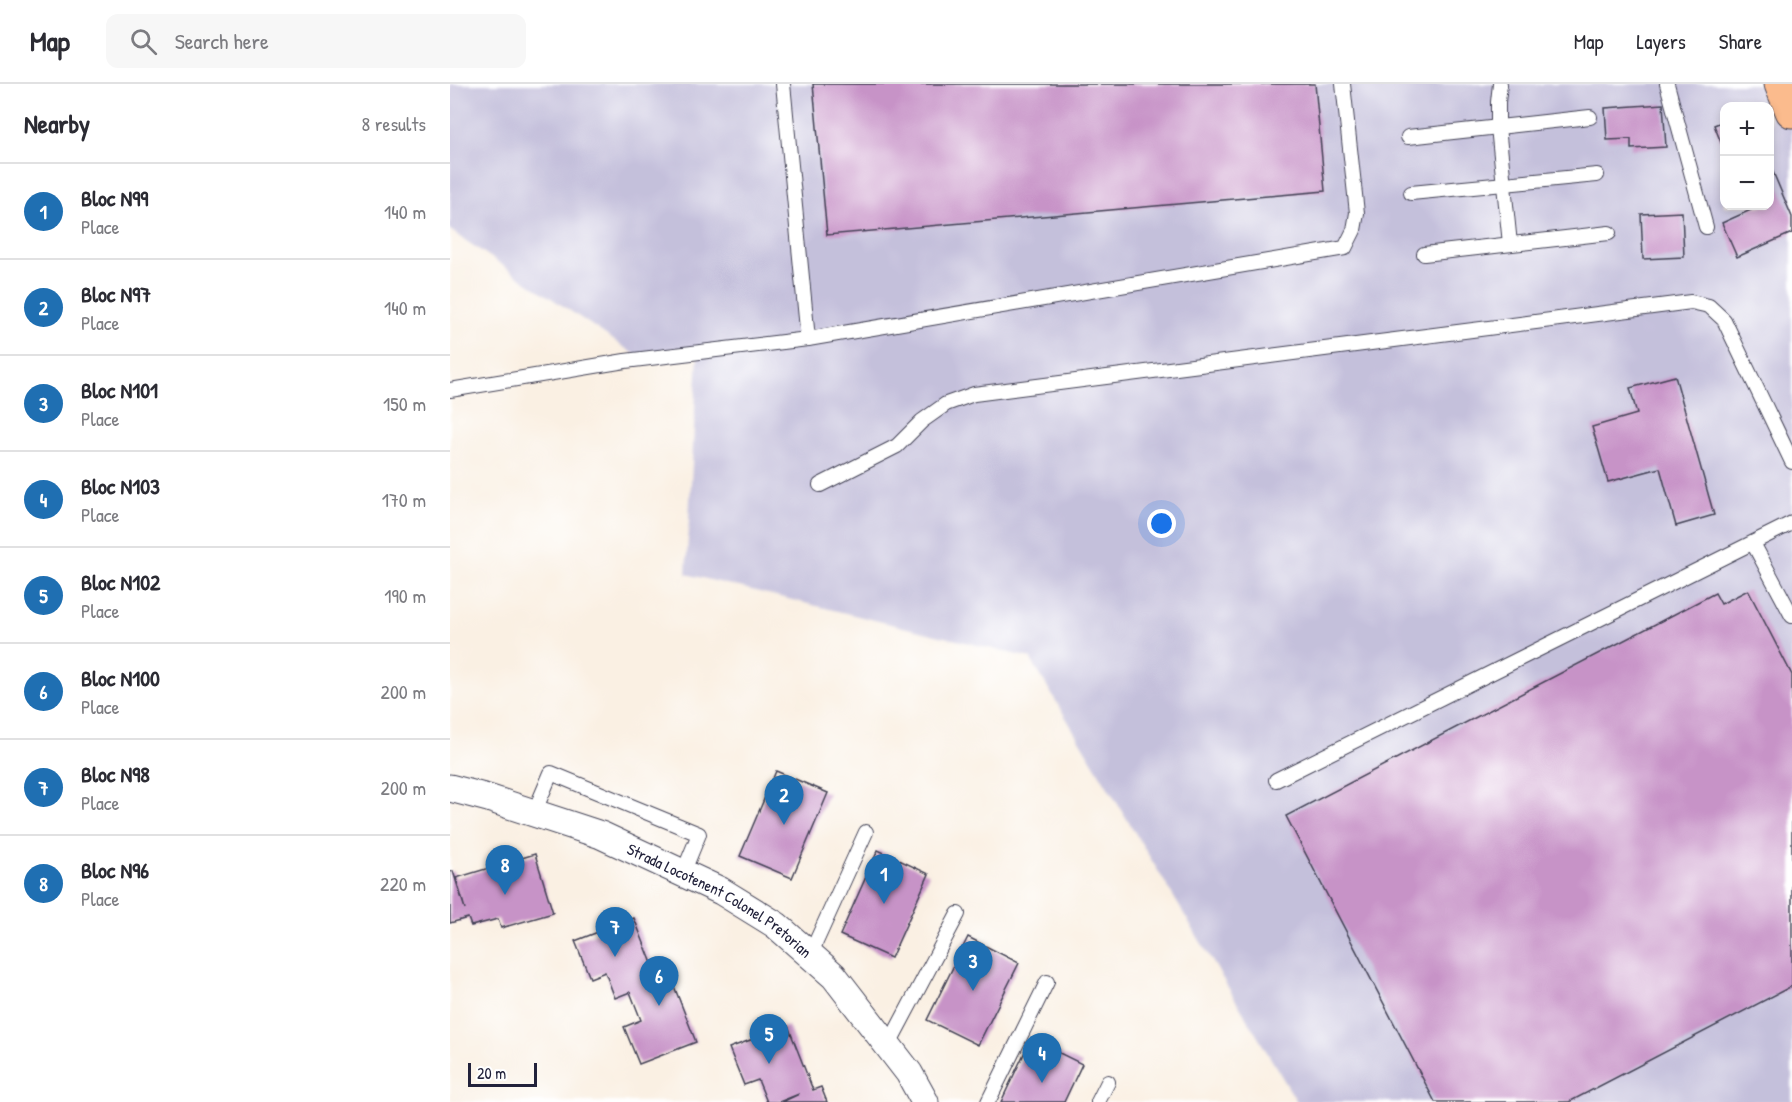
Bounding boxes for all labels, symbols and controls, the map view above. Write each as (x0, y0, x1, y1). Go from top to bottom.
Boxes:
search box (106, 14, 526, 68)
text: Map (30, 22, 70, 60)
icon: search (127, 25, 160, 58)
text: Search here (175, 26, 269, 56)
text: Map (1574, 27, 1603, 56)
text: Layers (1636, 27, 1686, 56)
text: Share (1719, 27, 1762, 56)
map controls (1720, 102, 1774, 210)
button: + (1720, 102, 1774, 156)
text: Nearby (24, 106, 90, 141)
text: 8 results (361, 110, 426, 137)
button: − (1720, 156, 1774, 210)
text: Bloc N99 (81, 183, 148, 213)
text: 1 (40, 198, 47, 225)
text: 140 m (384, 198, 426, 225)
text: Place (81, 213, 120, 240)
text: Bloc N97 (81, 279, 151, 309)
text: 2 (39, 294, 48, 321)
text: 140 m (384, 294, 426, 321)
text: Place (81, 309, 120, 336)
text: Bloc N101 (81, 375, 158, 405)
text: 3 (39, 390, 48, 417)
text: 150 m (383, 390, 426, 417)
text: Place (81, 405, 120, 432)
text: Bloc N103 (81, 471, 160, 501)
text: 4 (40, 486, 47, 513)
text: 170 m (382, 486, 426, 513)
text: Place (81, 501, 120, 528)
your location (1147, 509, 1176, 538)
text: Bloc N102 (81, 567, 160, 597)
text: 5 (39, 582, 48, 609)
text: 190 m (384, 582, 426, 609)
text: Place (81, 597, 120, 624)
text: Bloc N100 (81, 663, 160, 693)
text: 6 (40, 678, 47, 705)
text: 200 m (381, 678, 426, 705)
text: Place (81, 693, 120, 720)
text: Bloc N98 (81, 759, 150, 789)
text: 7 (39, 774, 48, 801)
text: 200 m (381, 774, 426, 801)
pin: 2 (764, 776, 804, 825)
text: Place (81, 789, 120, 816)
street label: Strada Locotenent Colonel Pretorian (624, 838, 817, 963)
pin: 8 (486, 846, 524, 895)
pin: 1 (864, 854, 904, 904)
text: Bloc N96 (81, 855, 149, 885)
text: 8 (39, 870, 48, 897)
text: 220 m (380, 870, 426, 897)
text: Place (81, 885, 120, 912)
pin: 7 (596, 908, 634, 957)
pin: 3 (954, 942, 992, 991)
pin: 6 (640, 956, 678, 1006)
pin: 5 (750, 1014, 788, 1064)
pin: 4 (1022, 1034, 1062, 1083)
scale bar (468, 1060, 537, 1088)
text: 20 m (477, 1062, 506, 1084)

